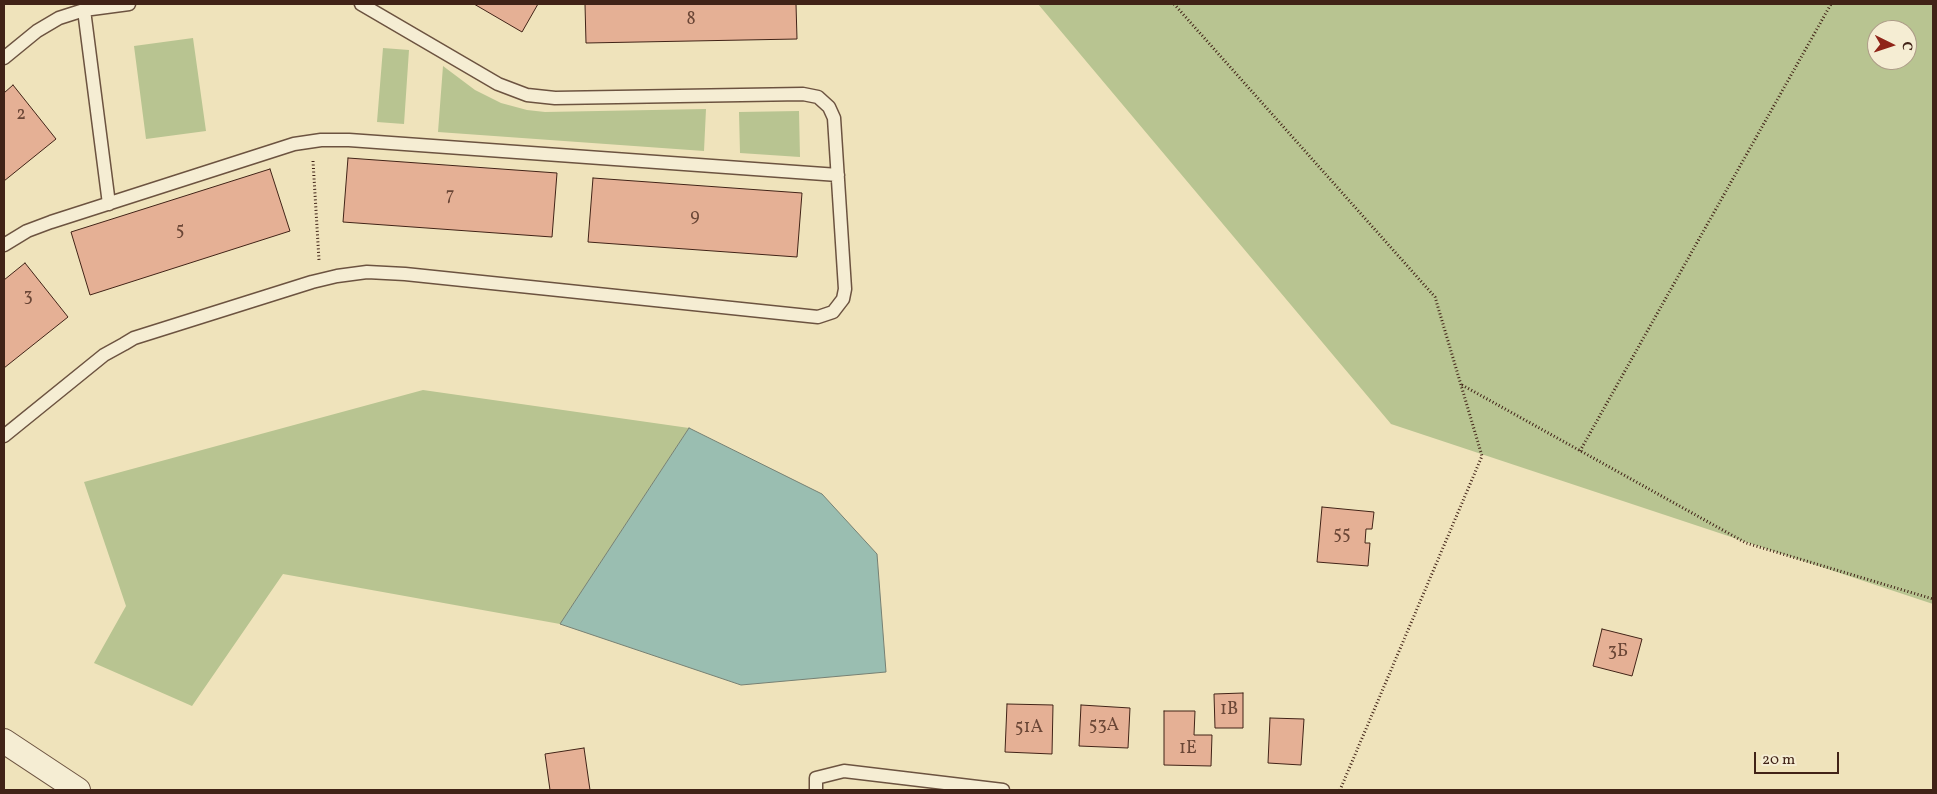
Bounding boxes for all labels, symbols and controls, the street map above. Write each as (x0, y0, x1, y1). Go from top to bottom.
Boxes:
house number: 8 (686, 10, 696, 32)
north arrow (1867, 20, 1917, 70)
text: С (1897, 41, 1916, 51)
house number: 2 (16, 105, 26, 127)
house number: 7 (446, 186, 454, 208)
house number: 9 (690, 207, 700, 229)
house number: 5 (176, 221, 184, 243)
house number: 3 (23, 287, 33, 309)
house number: 55 (1333, 525, 1351, 547)
house number: 3Б (1608, 642, 1628, 664)
house number: 1В (1220, 700, 1238, 722)
house number: 53А (1089, 716, 1119, 738)
house number: 51А (1015, 718, 1043, 740)
house number: 1Е (1179, 739, 1197, 761)
scale bar (1757, 742, 1842, 774)
text: 20 m (1762, 750, 1795, 771)

